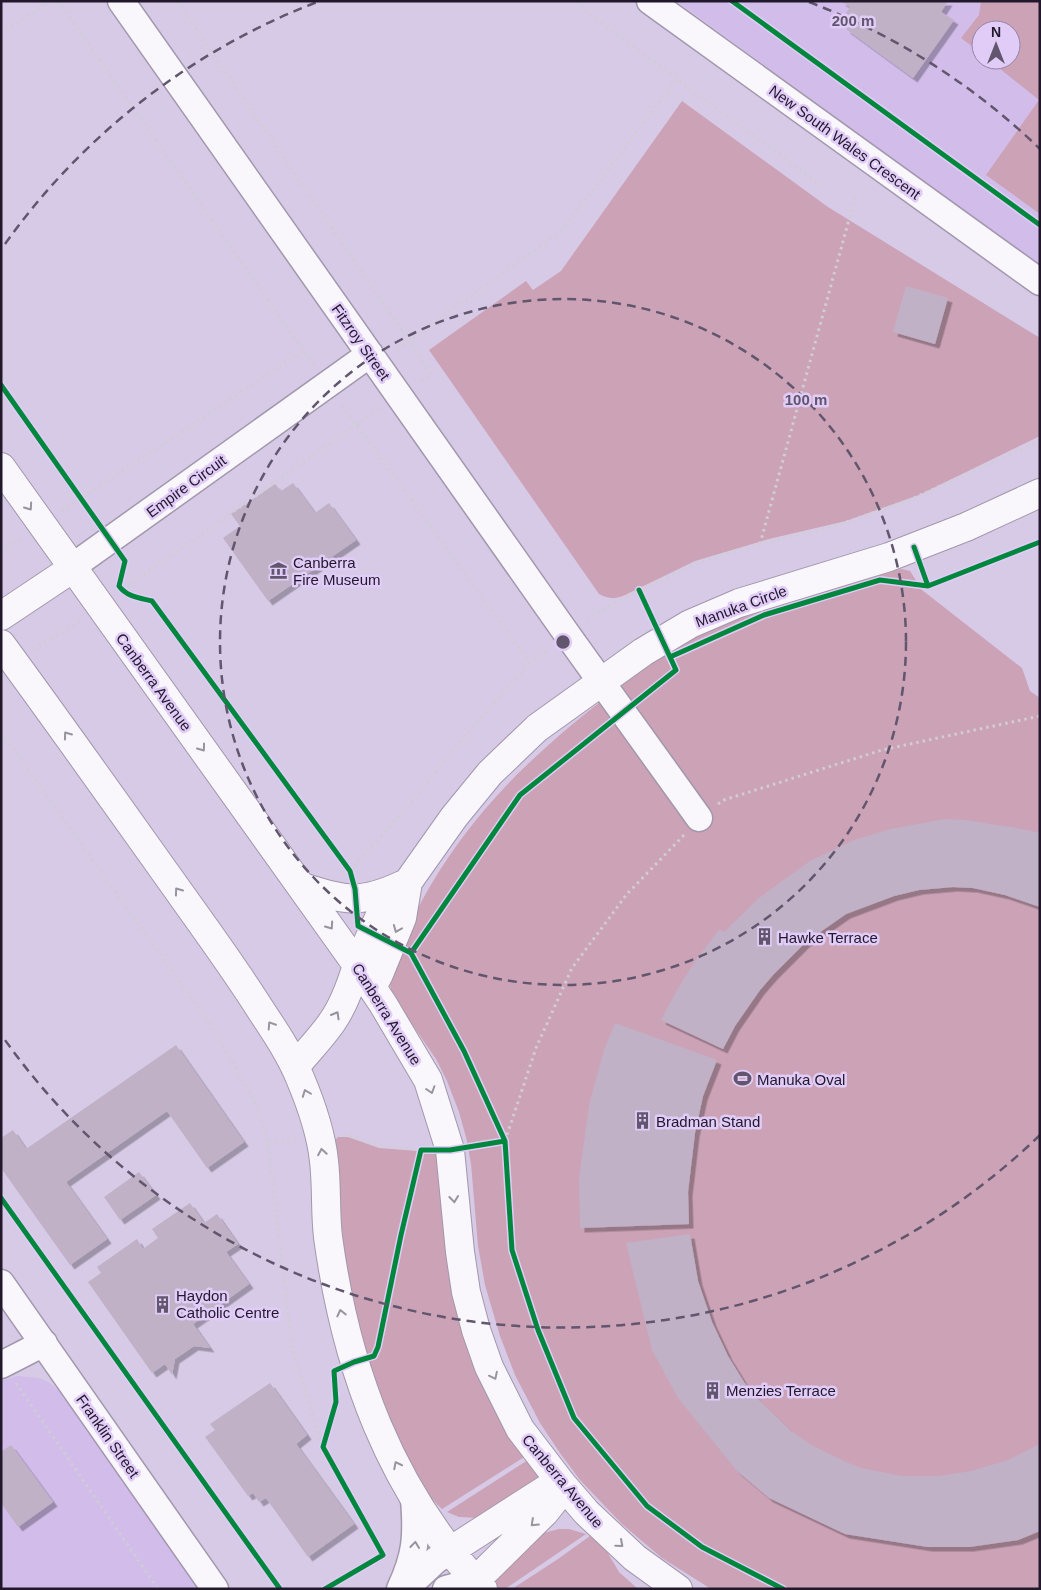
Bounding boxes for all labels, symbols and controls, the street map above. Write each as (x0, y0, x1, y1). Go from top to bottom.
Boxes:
text: 200 m (832, 12, 874, 29)
north arrow (971, 20, 1021, 70)
text: N (991, 24, 1001, 40)
street label: New South Wales Crescent (766, 81, 925, 203)
street label: Fitzroy Street (328, 301, 394, 384)
text: 100 m (785, 391, 827, 408)
street label: Empire Circuit (143, 451, 230, 521)
one-way arrow (24, 501, 32, 510)
place label: Canberra Fire Museum (293, 554, 381, 588)
museum icon: Canberra Fire Museum (269, 561, 289, 581)
street label: Manuka Circle (693, 582, 789, 630)
street label: Canberra Avenue (113, 630, 195, 734)
centre of rings (554, 633, 572, 651)
one-way arrow (64, 731, 73, 741)
one-way arrow (196, 742, 205, 752)
one-way arrow (176, 888, 184, 897)
one-way arrow (324, 920, 333, 930)
one-way arrow (393, 924, 403, 933)
building icon: Hawke Terrace (754, 927, 774, 947)
place label: Hawke Terrace (778, 929, 878, 946)
street label: Canberra Avenue (349, 960, 425, 1068)
one-way arrow (330, 1012, 340, 1021)
one-way arrow (267, 1021, 277, 1030)
sports icon: Manuka Oval (733, 1069, 753, 1089)
place label: Manuka Oval (757, 1071, 845, 1088)
one-way arrow (425, 1085, 435, 1093)
one-way arrow (302, 1089, 312, 1098)
building icon: Bradman Stand (632, 1111, 652, 1131)
place label: Bradman Stand (656, 1113, 760, 1130)
one-way arrow (318, 1148, 328, 1156)
one-way arrow (449, 1195, 460, 1203)
place label: Haydon Catholic Centre (176, 1287, 279, 1321)
building icon: Haydon Catholic Centre (152, 1294, 172, 1314)
one-way arrow (336, 1308, 347, 1317)
one-way arrow (487, 1371, 498, 1380)
building icon: Menzies Terrace (702, 1380, 722, 1400)
place label: Menzies Terrace (726, 1382, 836, 1399)
street label: Franklin Street (73, 1391, 143, 1482)
street label: Canberra Avenue (519, 1431, 607, 1531)
one-way arrow (393, 1461, 403, 1470)
one-way arrow (530, 1517, 539, 1526)
one-way arrow (614, 1539, 623, 1548)
one-way arrow (409, 1541, 420, 1549)

